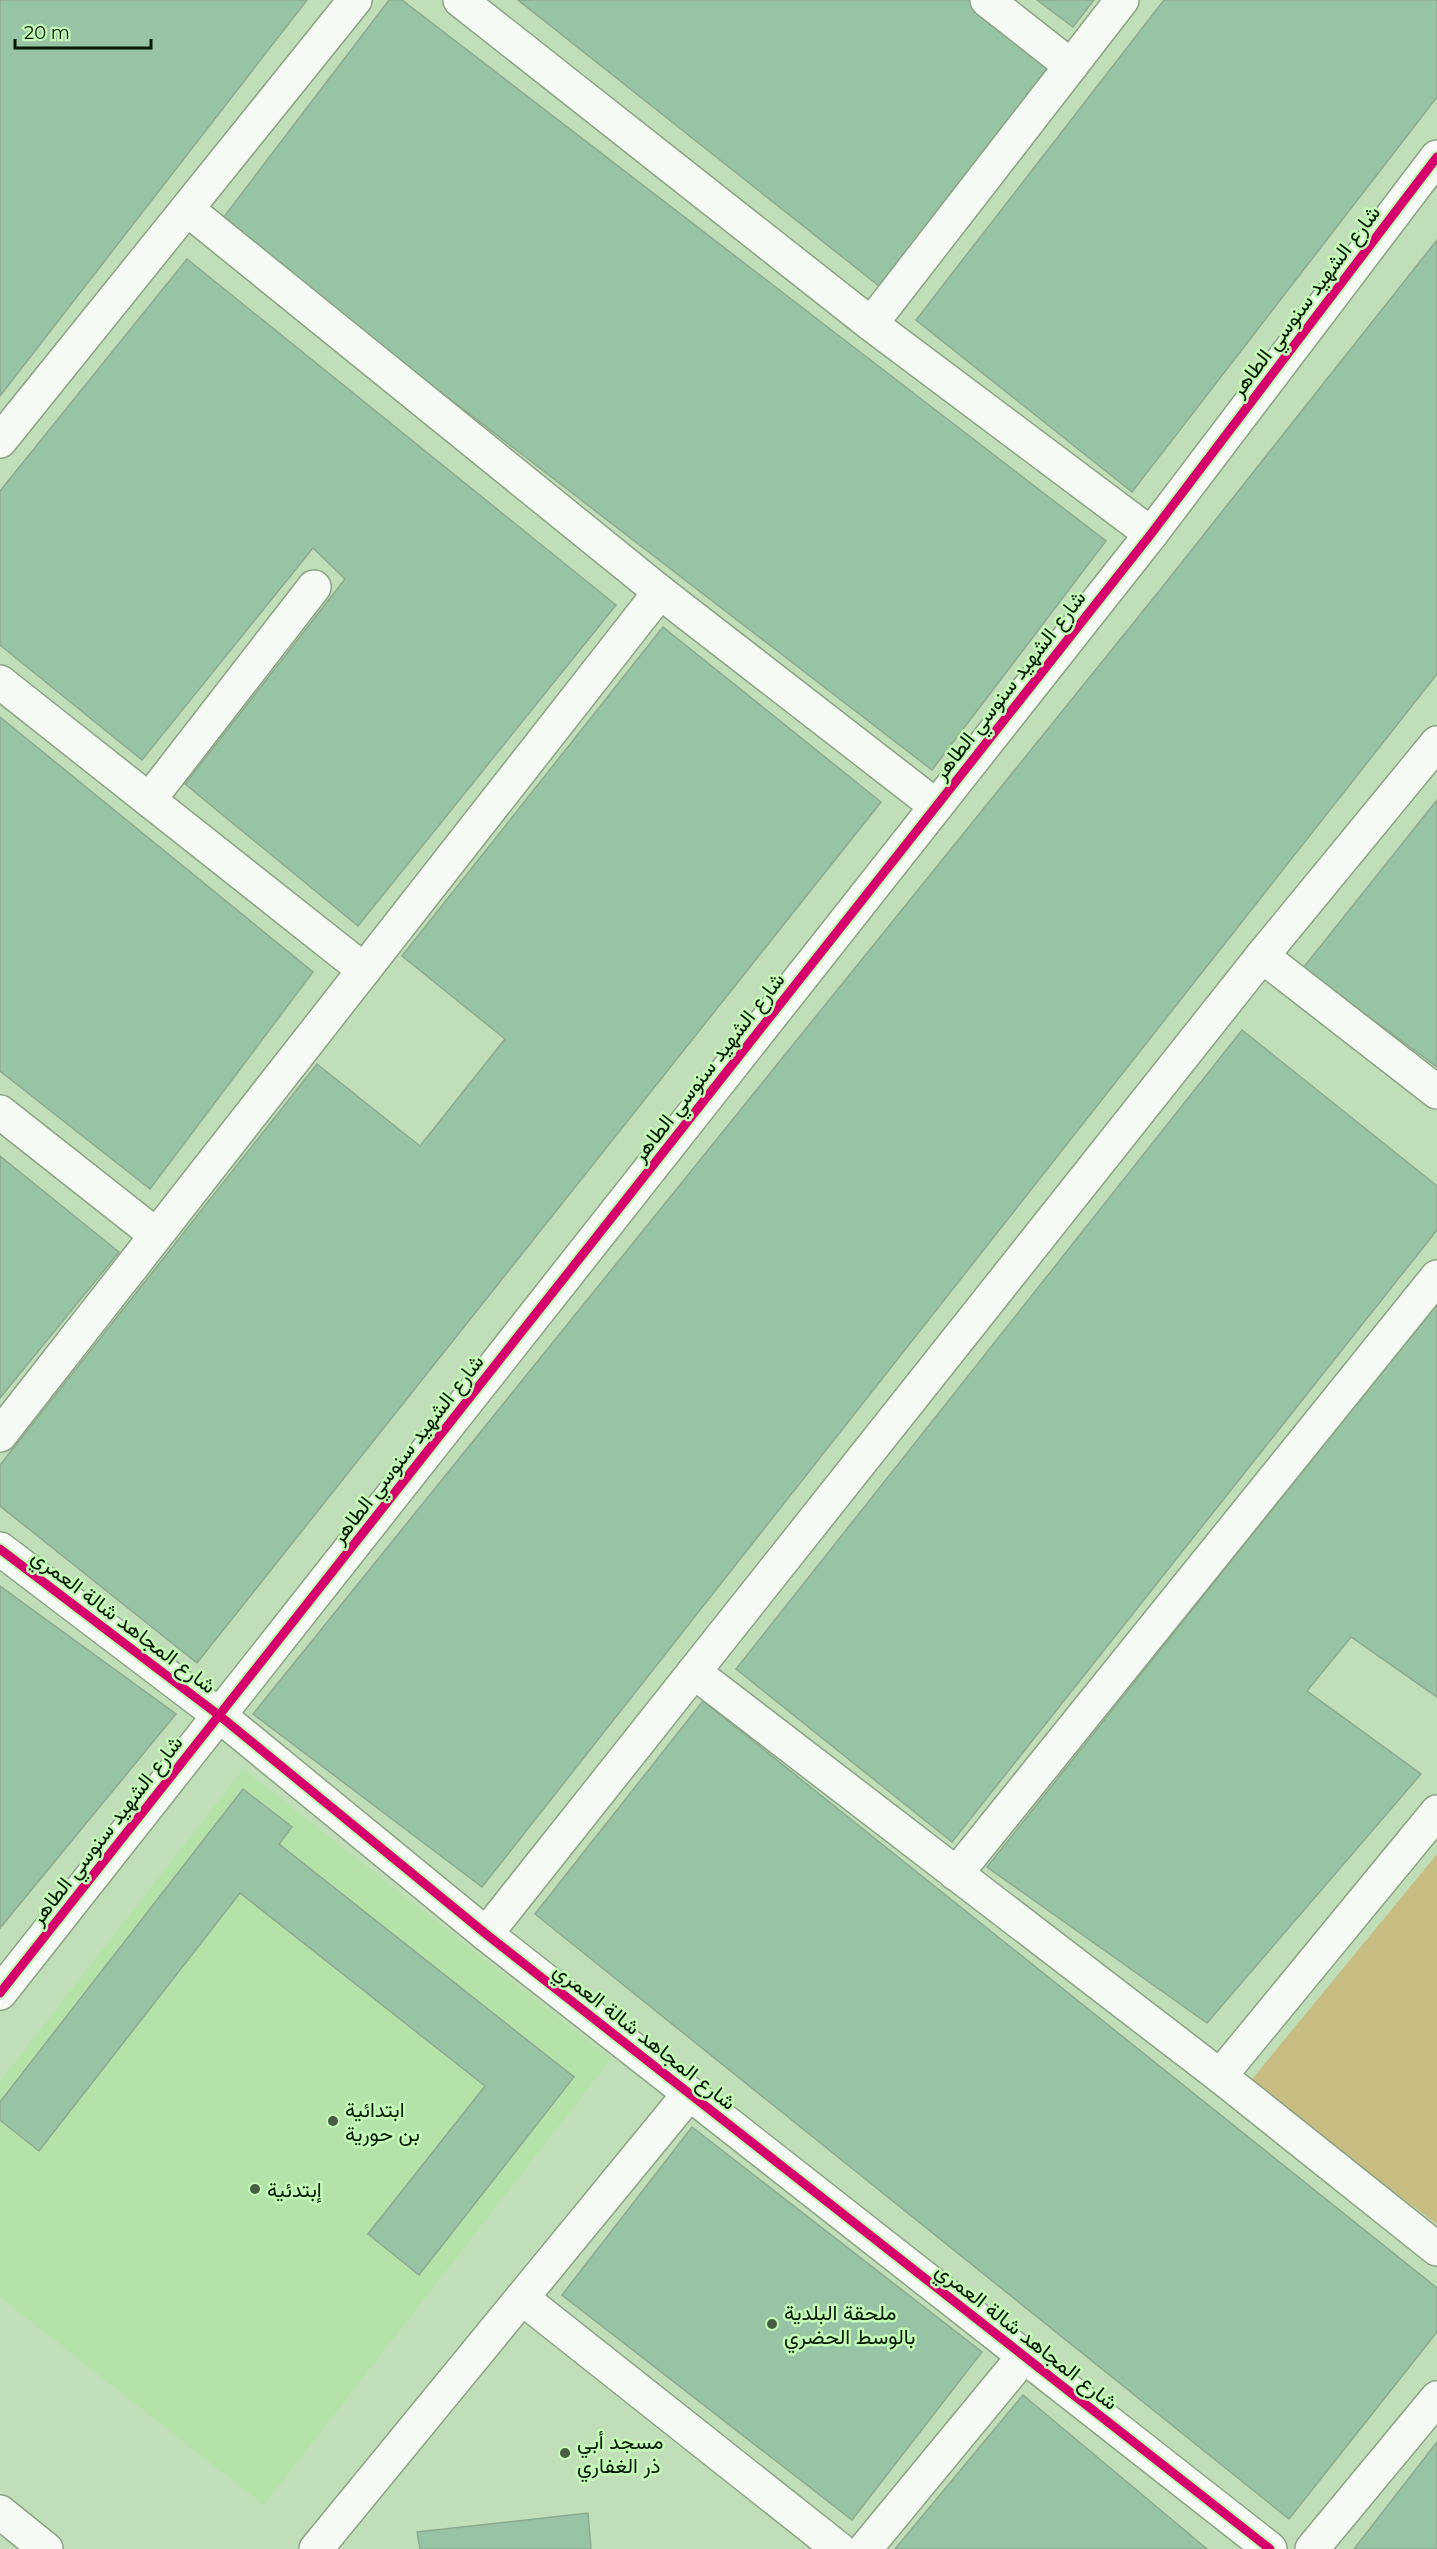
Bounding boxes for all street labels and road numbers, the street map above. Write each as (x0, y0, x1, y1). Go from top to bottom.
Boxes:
street label: شارع الشهيد سنوسي الطاهر (1224, 200, 1389, 405)
street label: شارع الشهيد سنوسي الطاهر (927, 585, 1095, 788)
street label: شارع الشهيد سنوسي الطاهر (626, 967, 794, 1170)
street label: شارع الشهيد سنوسي الطاهر (325, 1349, 493, 1552)
street label: شارع المجاهد شالة العمري (24, 1544, 221, 1702)
street label: شارع الشهيد سنوسي الطاهر (24, 1730, 192, 1933)
street label: شارع المجاهد شالة العمري (546, 1957, 741, 2119)
street label: شارع المجاهد شالة العمري (928, 2257, 1123, 2419)

